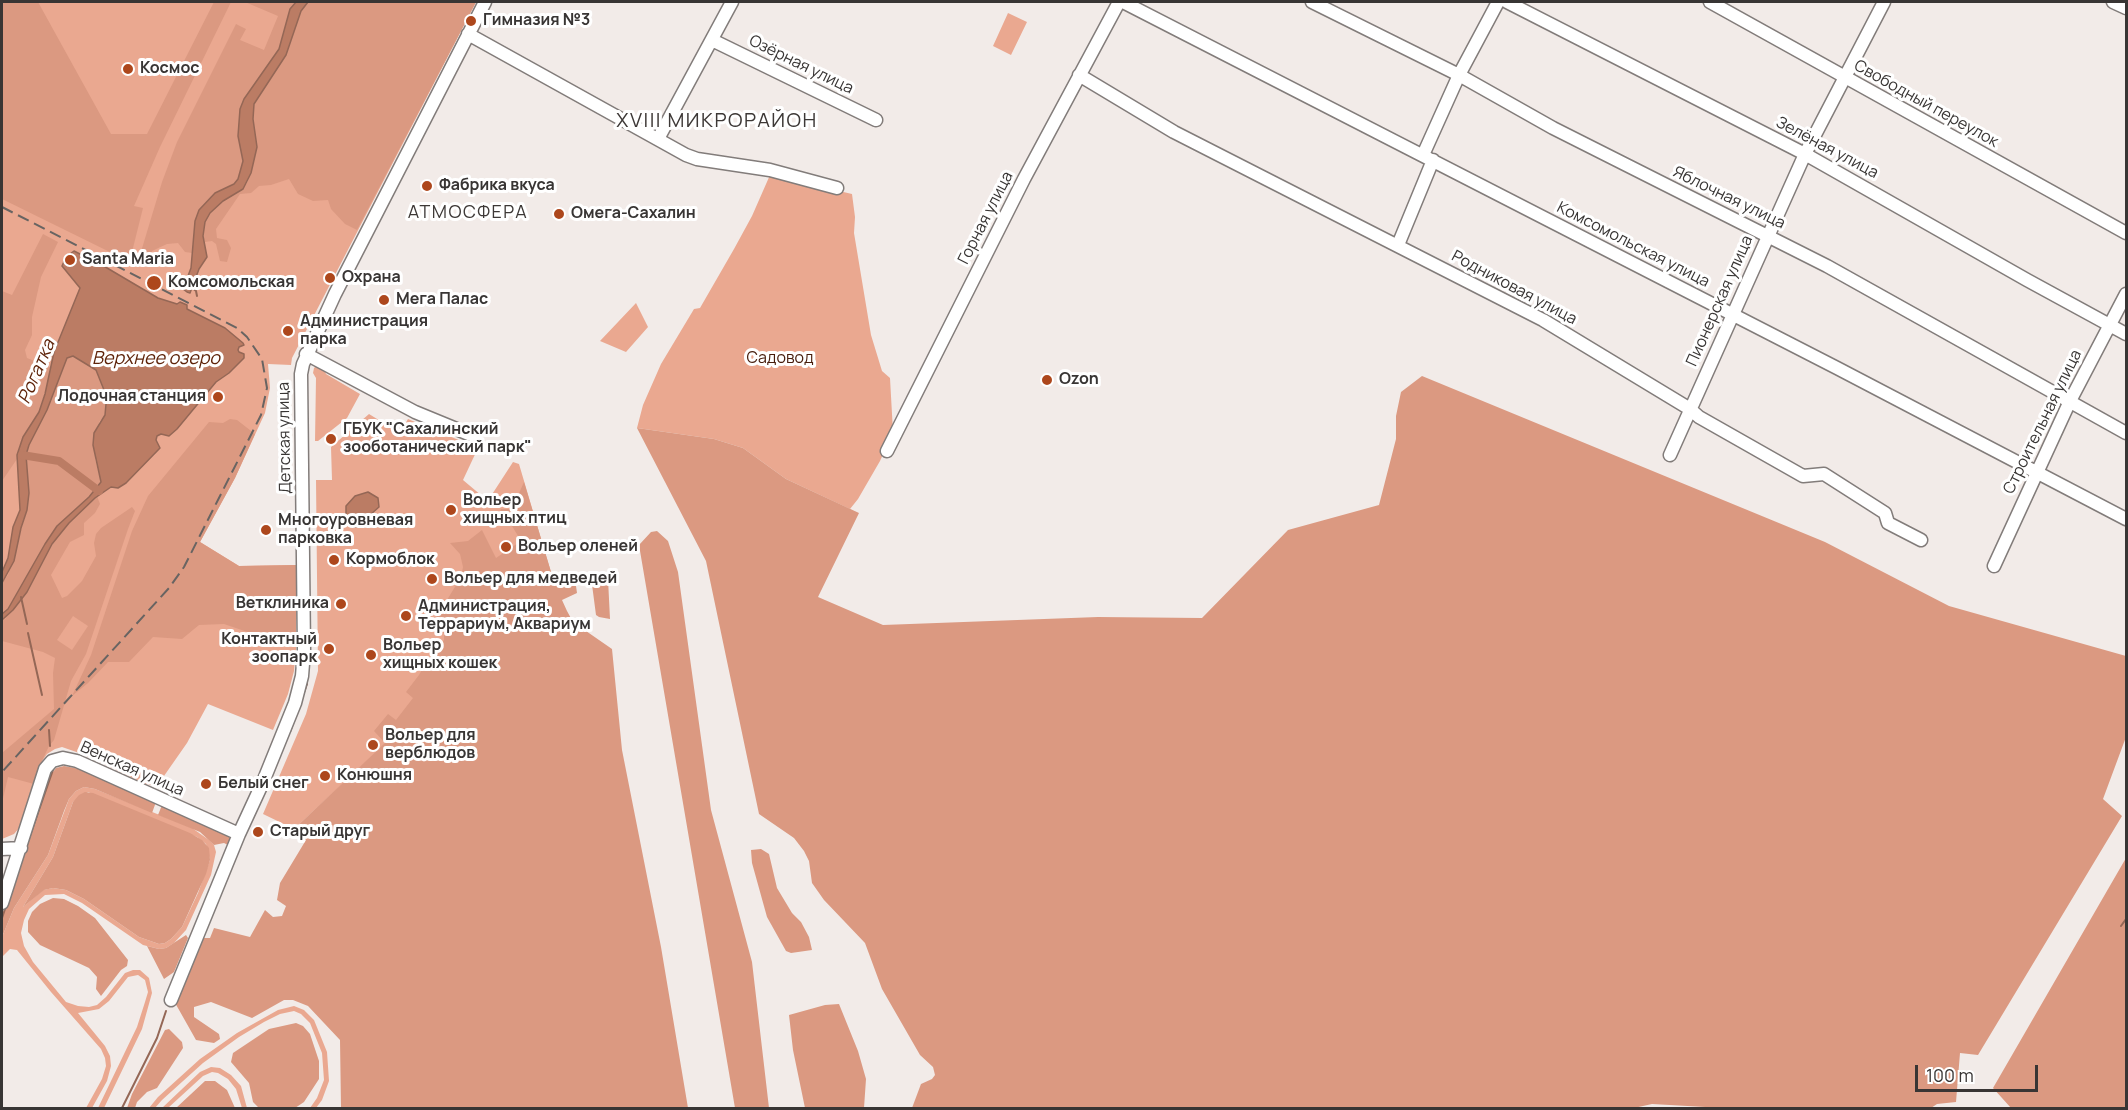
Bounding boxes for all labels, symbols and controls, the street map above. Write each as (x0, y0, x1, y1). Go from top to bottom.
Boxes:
place label: Гимназия №3 (483, 11, 590, 31)
marker: Гимназия №3 (464, 14, 478, 28)
street label: Озёрная улица (746, 31, 856, 99)
street label: Свободный переулок (1850, 56, 2002, 152)
place label: Космос (140, 59, 199, 79)
marker: Космос (121, 62, 135, 76)
district label: XVIII МИКРОРАЙОН (616, 109, 818, 133)
street label: Зелёная улица (1773, 113, 1881, 183)
street label: Яблочная улица (1670, 163, 1788, 233)
street label: Горная улица (954, 168, 1018, 268)
place label: Фабрика вкуса (439, 176, 555, 196)
marker: Фабрика вкуса (420, 179, 434, 193)
street label: Комсомольская улица (1553, 198, 1713, 292)
district label: АТМОСФЕРА (408, 202, 528, 224)
place label: Омега-Сахалин (571, 204, 696, 224)
marker: Омега-Сахалин (552, 207, 566, 221)
street label: Пионерская улица (1683, 233, 1757, 369)
street label: Родниковая улица (1448, 247, 1580, 329)
place label: Santa Maria (82, 250, 174, 270)
marker: Santa Maria (63, 253, 77, 267)
place label: Охрана (342, 268, 401, 288)
marker: Охрана (323, 271, 337, 285)
place label: Комсомольская (168, 273, 295, 293)
marker: Комсомольская (145, 274, 163, 292)
place label: Мега Палас (396, 290, 488, 310)
marker: Мега Палас (377, 293, 391, 307)
place label: Администрация парка (300, 312, 428, 350)
marker: Администрация парка (281, 324, 295, 338)
water label: Рогатка (14, 337, 60, 407)
street label: Строительная улица (2000, 347, 2086, 497)
water label: Верхнее озеро (92, 348, 220, 370)
park label: Садовод (747, 349, 813, 369)
place label: Ozon (1059, 370, 1099, 390)
marker: Ozon (1040, 373, 1054, 387)
street label: Детская улица (274, 382, 296, 494)
place label: Лодочная станция (57, 387, 206, 407)
marker: Лодочная станция (211, 390, 225, 404)
place label: ГБУК "Сахалинский зооботанический парк" (343, 420, 532, 458)
marker: ГБУК "Сахалинский зооботанический парк" (324, 432, 338, 446)
place label: Вольер хищных птиц (463, 491, 566, 529)
marker: Вольер хищных птиц (444, 503, 458, 517)
place label: Многоуровневая парковка (278, 511, 413, 549)
marker: Многоуровневая парковка (259, 523, 273, 537)
place label: Вольер оленей (518, 537, 638, 557)
marker: Вольер оленей (499, 540, 513, 554)
place label: Кормоблок (346, 550, 435, 570)
marker: Кормоблок (327, 553, 341, 567)
place label: Вольер для медведей (444, 569, 617, 589)
marker: Вольер для медведей (425, 572, 439, 586)
place label: Ветклиника (236, 594, 329, 614)
marker: Ветклиника (334, 597, 348, 611)
place label: Администрация, Террариум, Аквариум (418, 597, 591, 635)
marker: Администрация, Террариум, Аквариум (399, 609, 413, 623)
place label: Контактный зоопарк (221, 630, 317, 668)
place label: Вольер хищных кошек (383, 636, 497, 674)
marker: Контактный зоопарк (322, 642, 336, 656)
marker: Вольер хищных кошек (364, 648, 378, 662)
place label: Вольер для верблюдов (385, 726, 476, 764)
street label: Венская улица (77, 738, 187, 800)
marker: Вольер для верблюдов (366, 738, 380, 752)
place label: Конюшня (337, 766, 412, 786)
marker: Конюшня (318, 769, 332, 783)
place label: Белый снег (218, 774, 309, 794)
marker: Белый снег (199, 777, 213, 791)
place label: Старый друг (270, 822, 370, 842)
marker: Старый друг (251, 825, 265, 839)
scale bar (1918, 1053, 2041, 1091)
text: 100 m (1926, 1063, 1974, 1087)

